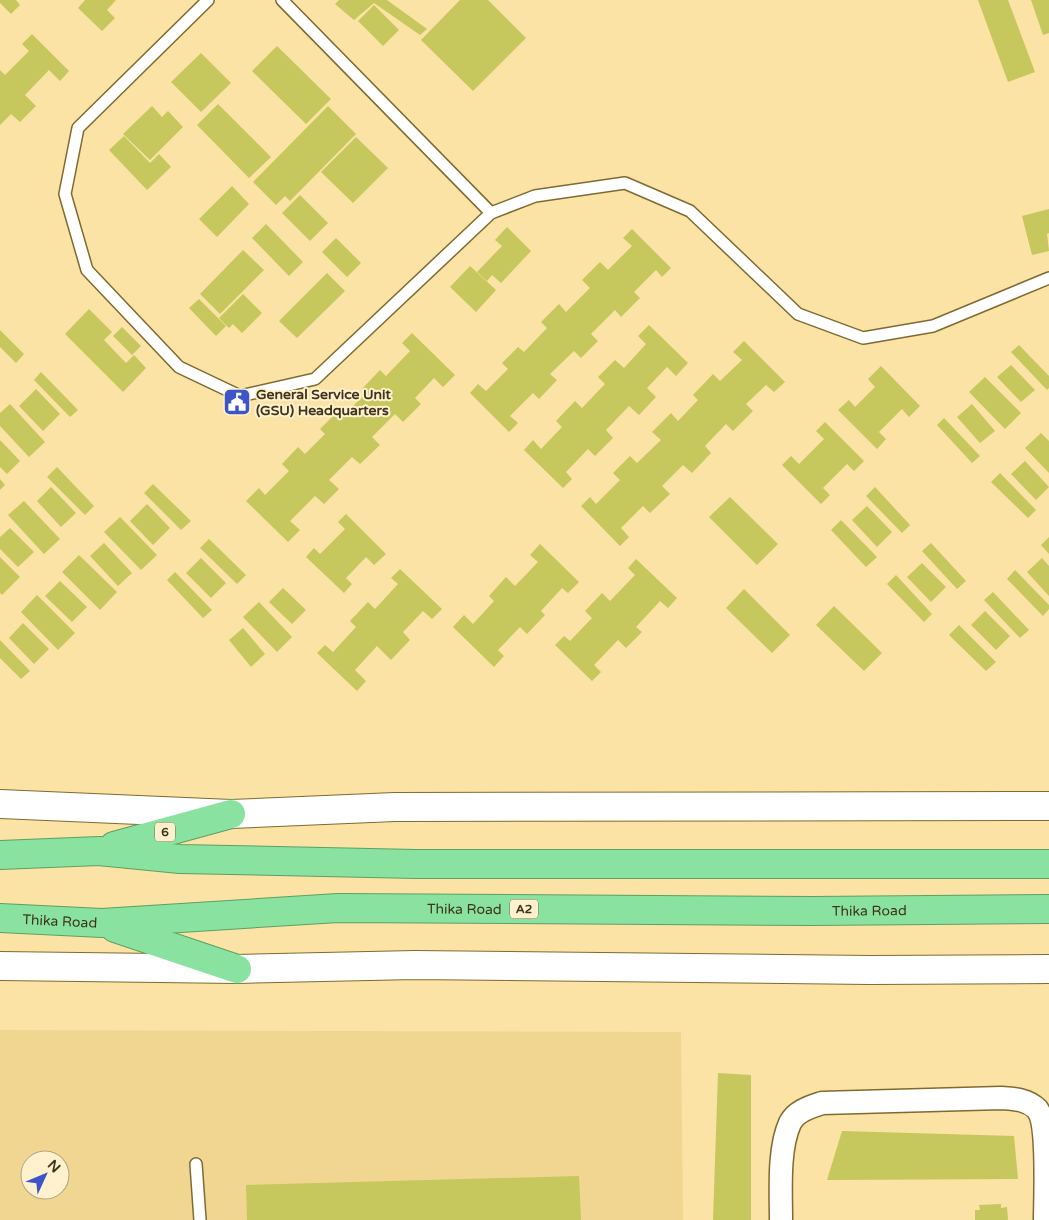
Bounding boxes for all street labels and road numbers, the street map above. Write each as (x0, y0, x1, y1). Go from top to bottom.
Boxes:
road number: 6 (155, 822, 175, 842)
road number: A2 (510, 900, 538, 919)
street label: Thika Road (427, 901, 502, 918)
street label: Thika Road (832, 902, 907, 920)
street label: Thika Road (22, 911, 98, 932)

